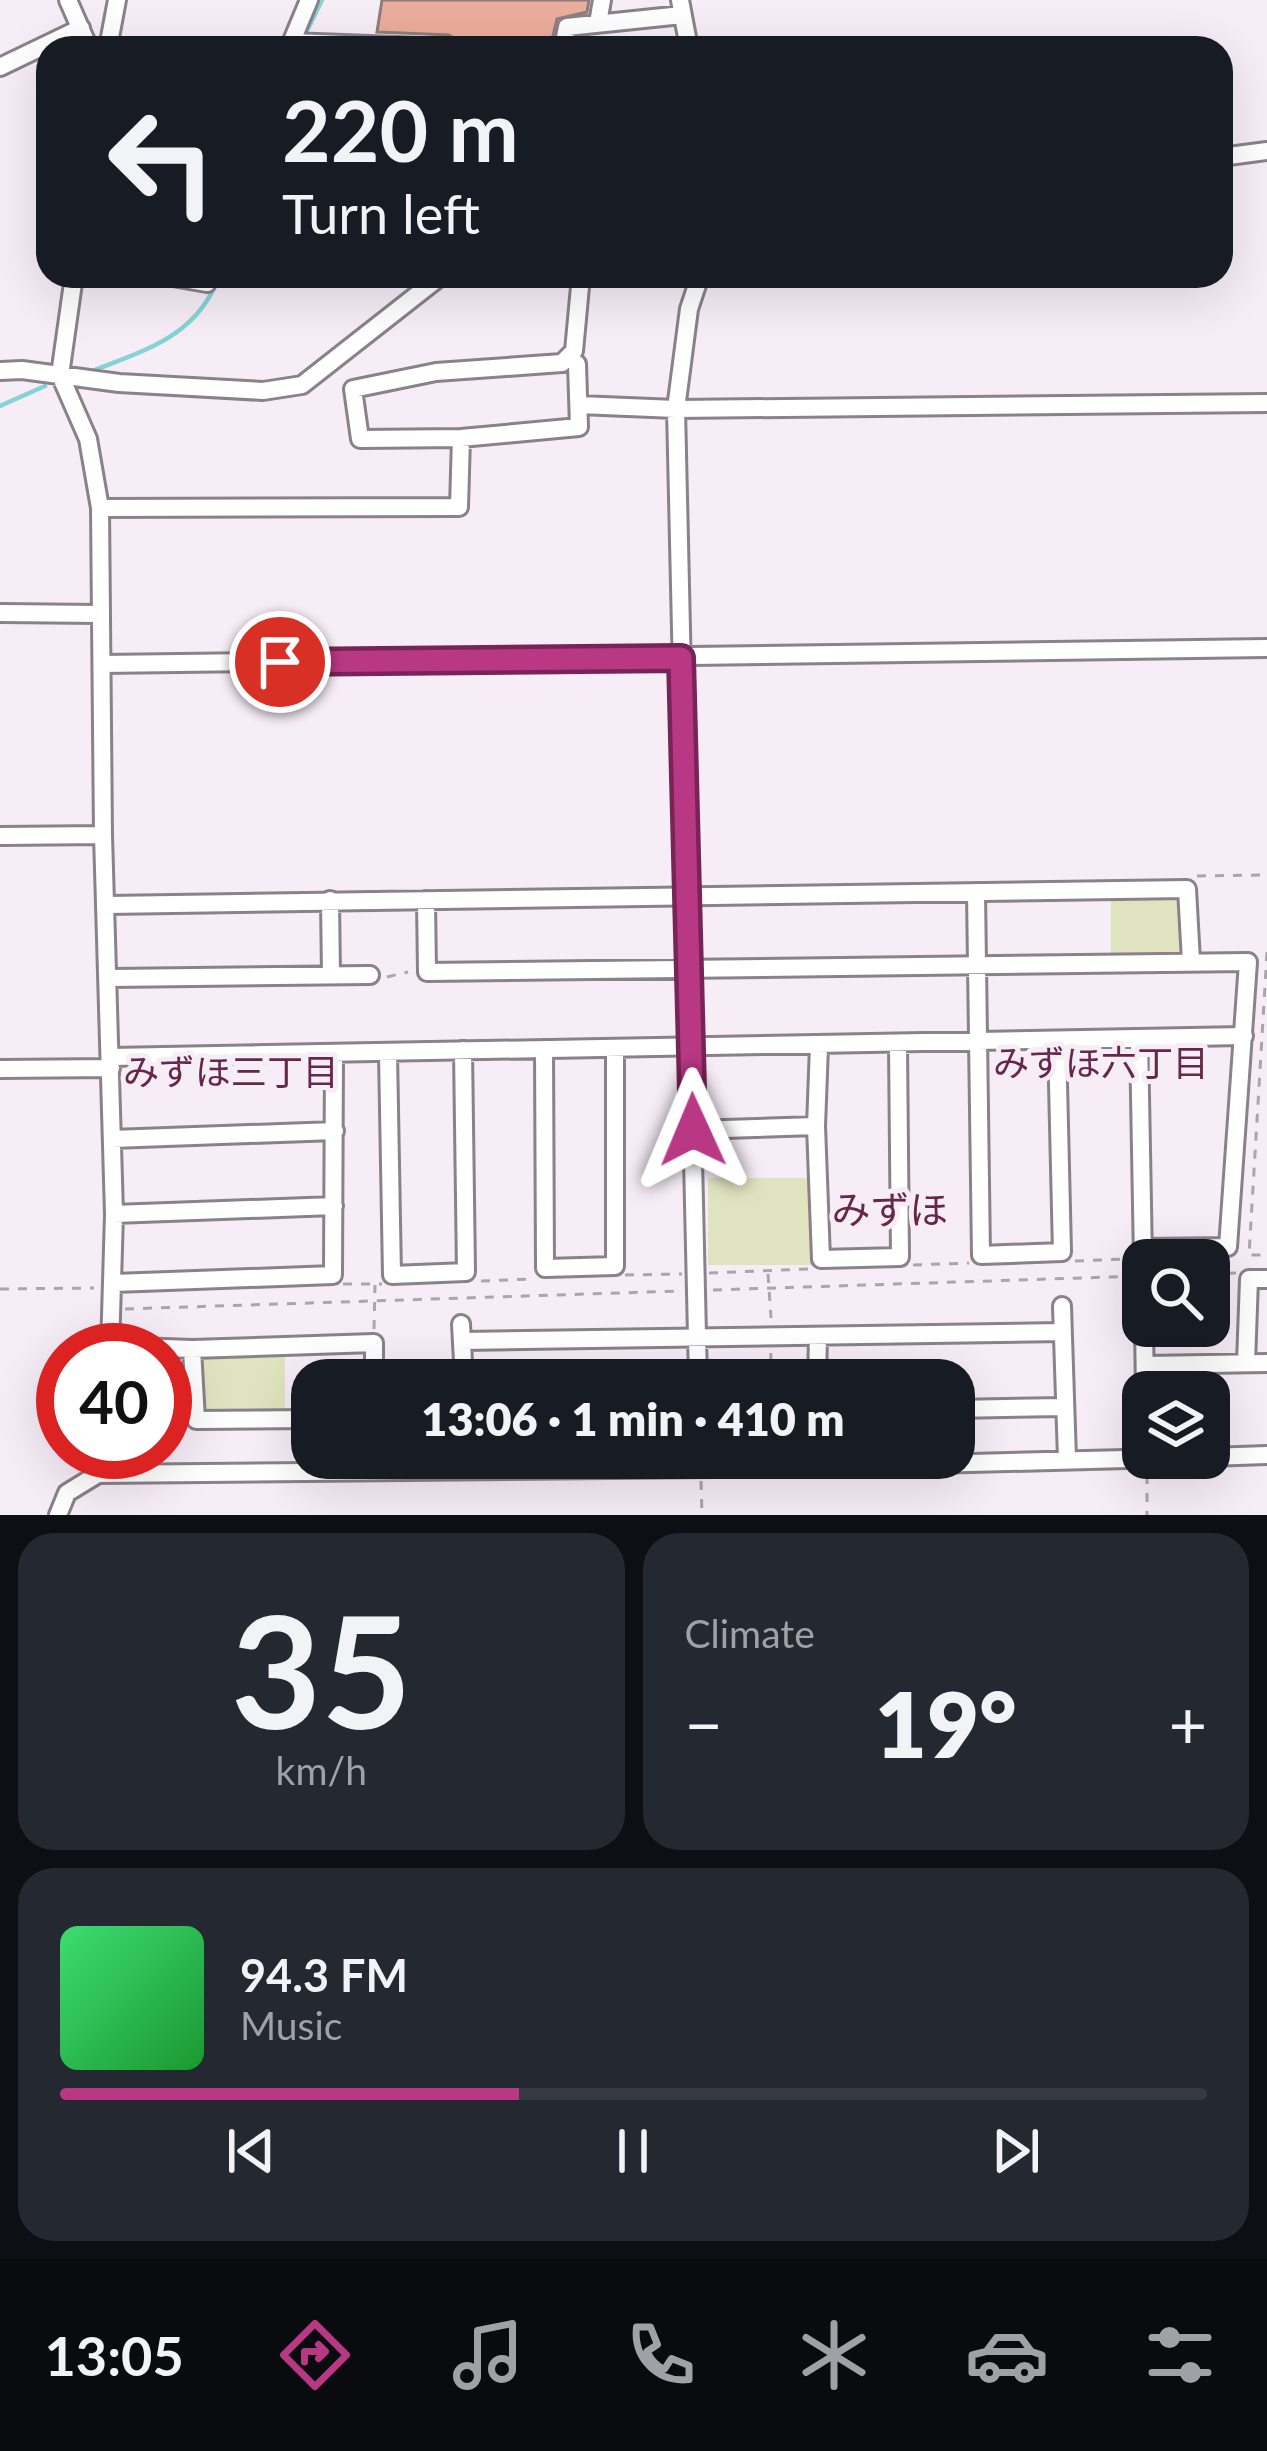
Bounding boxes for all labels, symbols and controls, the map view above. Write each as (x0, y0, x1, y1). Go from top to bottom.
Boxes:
text: 220 m (282, 79, 519, 180)
icon: left (84, 84, 240, 240)
text: Turn left (282, 181, 480, 246)
pin (229, 611, 331, 713)
icon: arrive (247, 629, 313, 695)
district label: みずほ六丁目 (993, 1040, 1209, 1084)
district label: みずほ三丁目 (123, 1049, 339, 1093)
position arrow (630, 1067, 756, 1193)
district label: みずほ (831, 1186, 949, 1232)
map controls (1122, 1239, 1230, 1479)
button: search (1122, 1239, 1230, 1347)
speed limit sign: 40 (36, 1323, 192, 1479)
button: layers (1122, 1371, 1230, 1479)
text: 13:06 · 1 min · 410 m (421, 1392, 845, 1446)
text: 35 (231, 1575, 412, 1762)
text: Climate (685, 1610, 815, 1656)
text: 19° (875, 1669, 1017, 1777)
text: − (685, 1684, 723, 1763)
text: + (1169, 1684, 1207, 1763)
text: km/h (276, 1747, 367, 1793)
text: 94.3 FM (240, 1948, 408, 2002)
text: Music (240, 2002, 342, 2048)
icon: previous (218, 2118, 284, 2184)
icon: pause (600, 2118, 666, 2184)
icon: next (983, 2118, 1049, 2184)
icon: directions (273, 2313, 357, 2397)
icon: music (446, 2313, 530, 2397)
icon: phone (619, 2313, 703, 2397)
icon: climate (792, 2313, 876, 2397)
icon: car (965, 2313, 1049, 2397)
icon: filters (1138, 2313, 1222, 2397)
text: 13:05 (45, 2323, 184, 2388)

